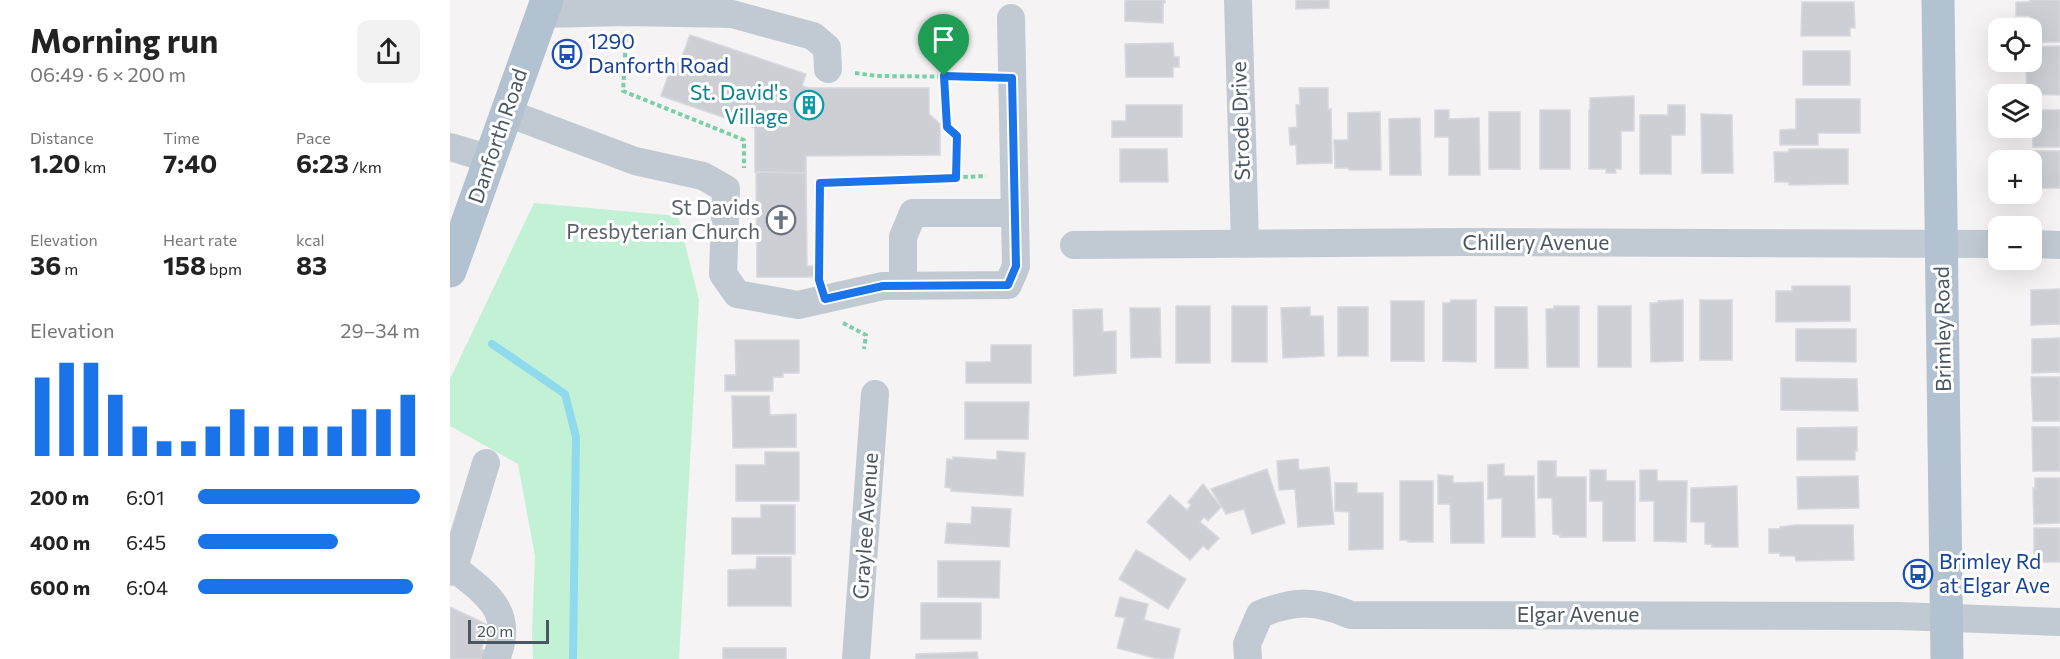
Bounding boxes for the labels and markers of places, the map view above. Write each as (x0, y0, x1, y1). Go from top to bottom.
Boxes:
pin (918, 14, 969, 76)
place label: 1290 Danforth Road (588, 28, 729, 77)
bus stop icon: 1290 Danforth Road (551, 38, 583, 70)
place label: St. David's Village (690, 79, 788, 128)
building icon: St. David's Village (793, 89, 825, 121)
place label: St Davids Presbyterian Church (566, 194, 760, 243)
church icon: St Davids Presbyterian Church (765, 204, 797, 236)
place label: Brimley Rd at Elgar Ave (1939, 548, 2050, 597)
bus stop icon: Brimley Rd at Elgar Ave (1902, 558, 1934, 590)

